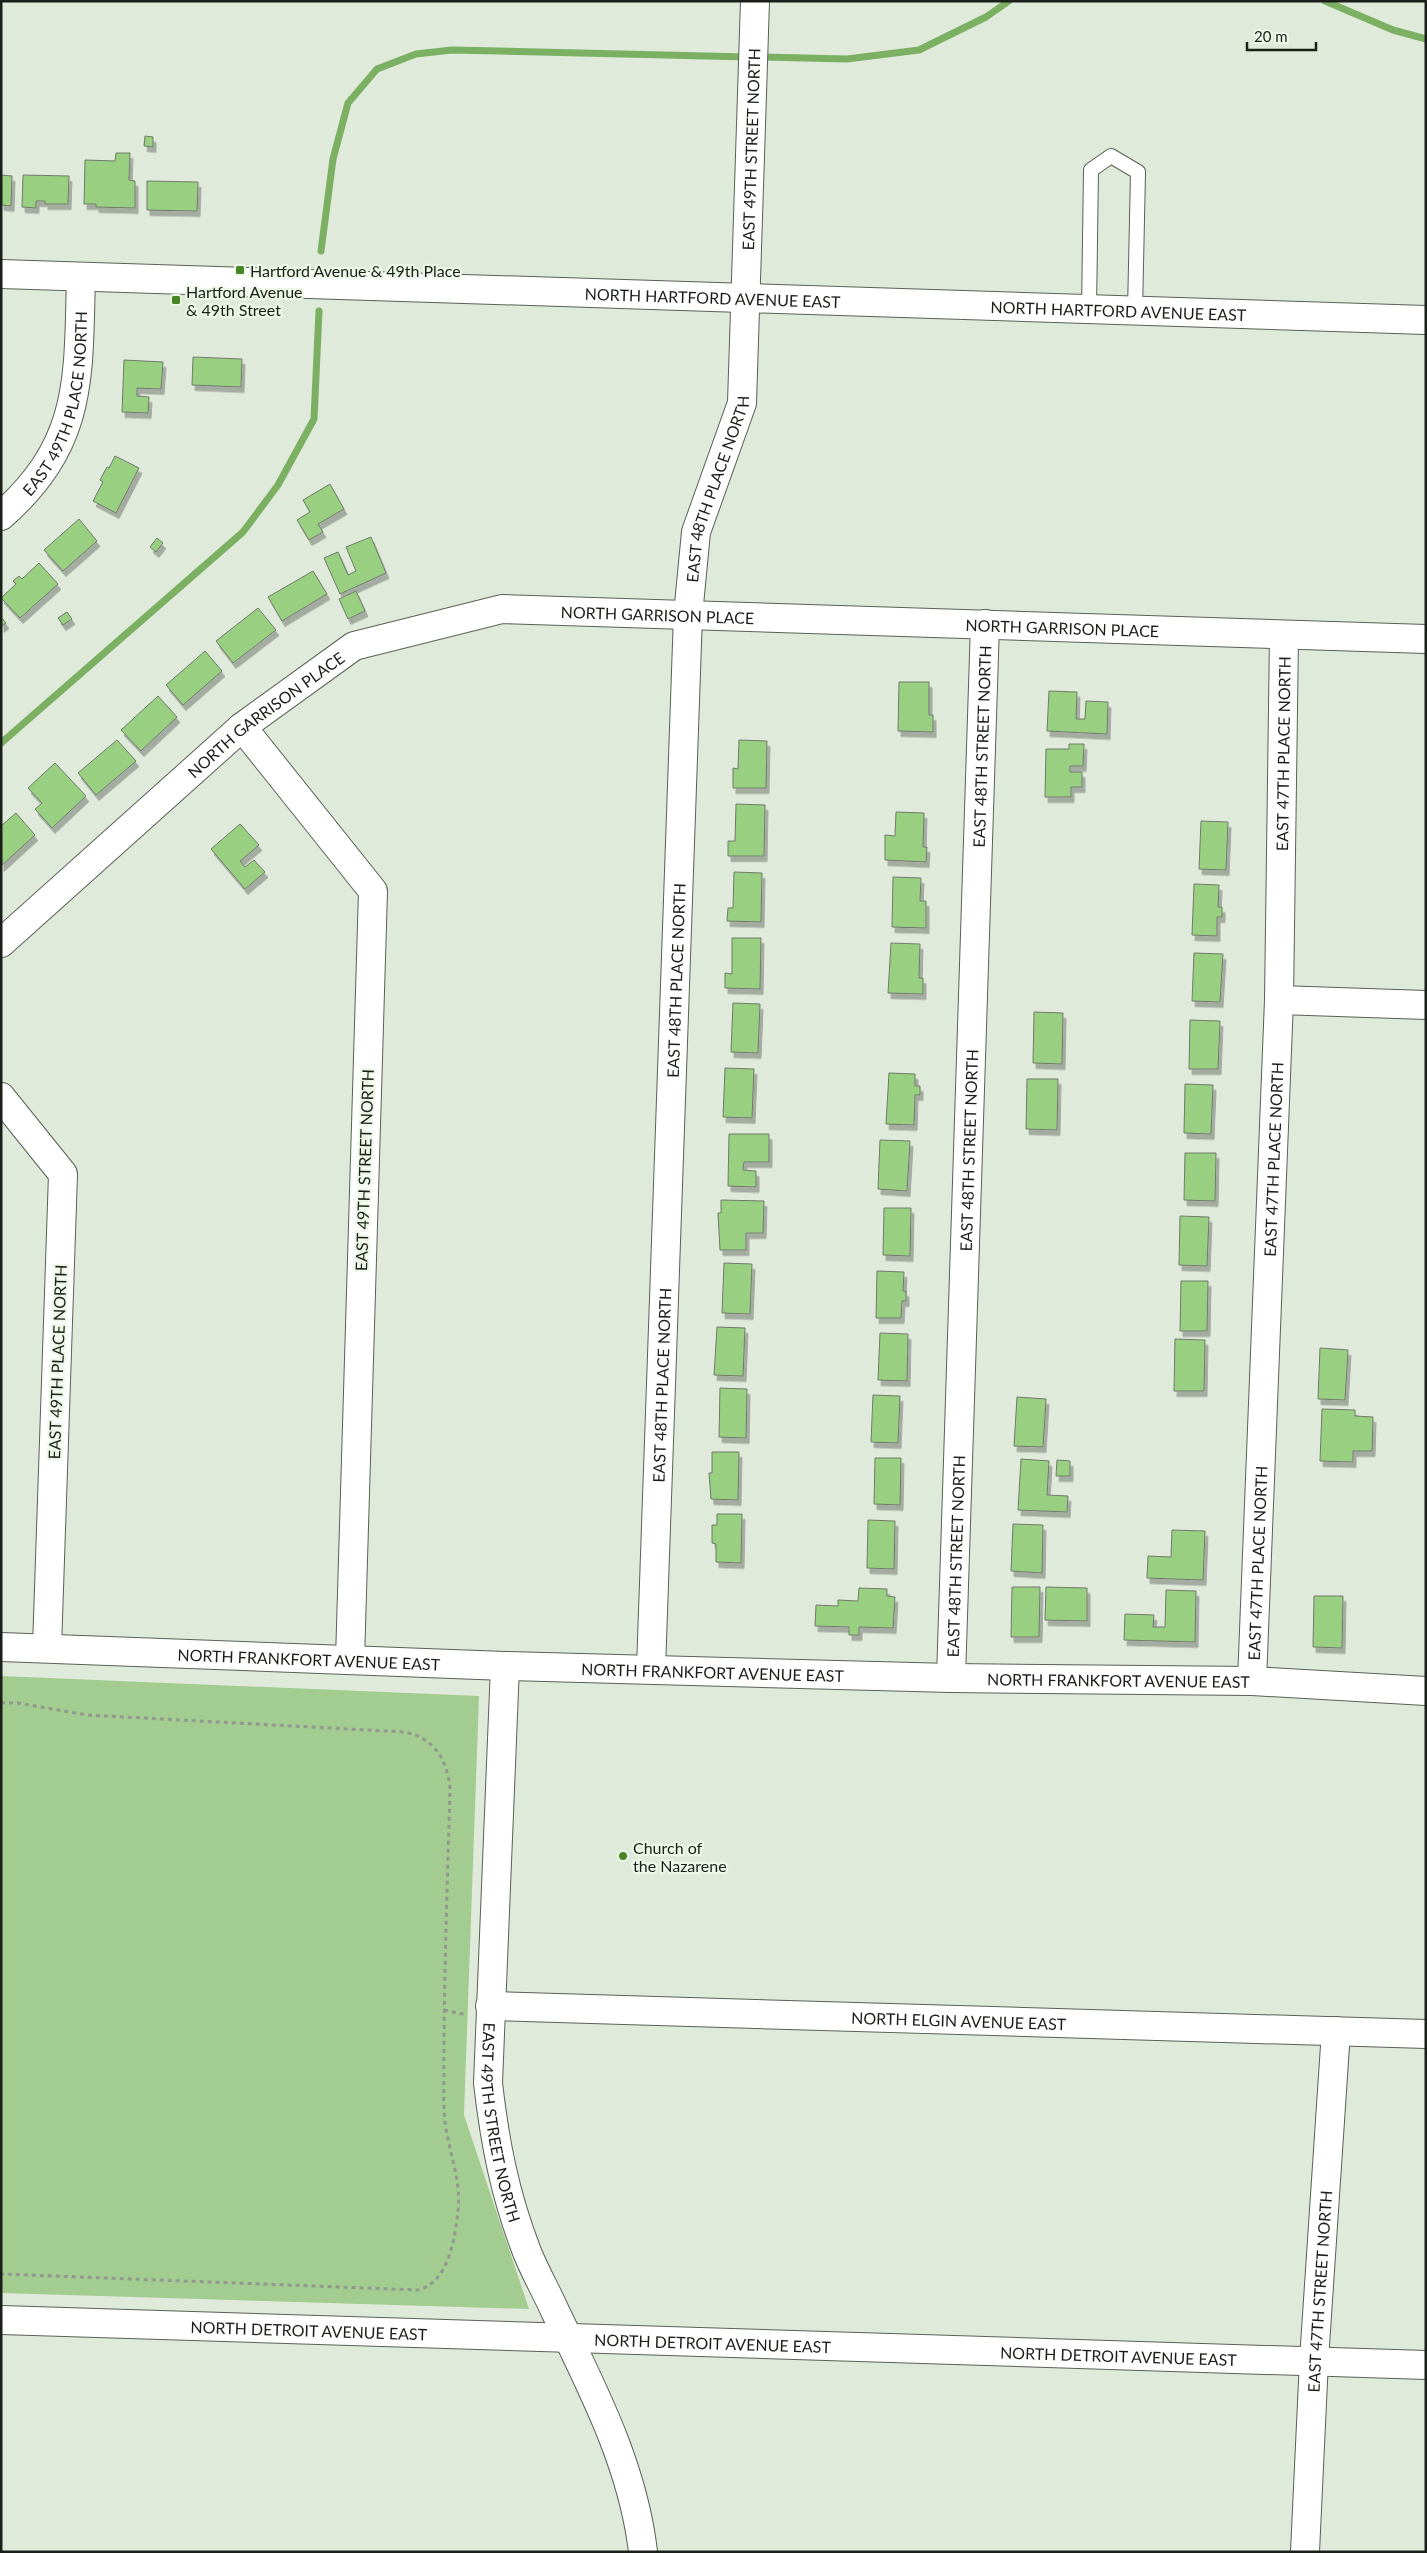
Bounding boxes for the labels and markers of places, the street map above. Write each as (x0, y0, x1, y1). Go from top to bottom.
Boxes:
place label: Hartford Avenue & 49th Place (250, 261, 461, 280)
marker: Hartford Avenue & 49th Place (234, 264, 246, 276)
place label: Hartford Avenue & 49th Street (186, 282, 303, 319)
marker: Hartford Avenue & 49th Street (170, 294, 182, 306)
place label: Church of the Nazarene (633, 1838, 727, 1875)
marker: Church of the Nazarene (617, 1850, 629, 1862)

